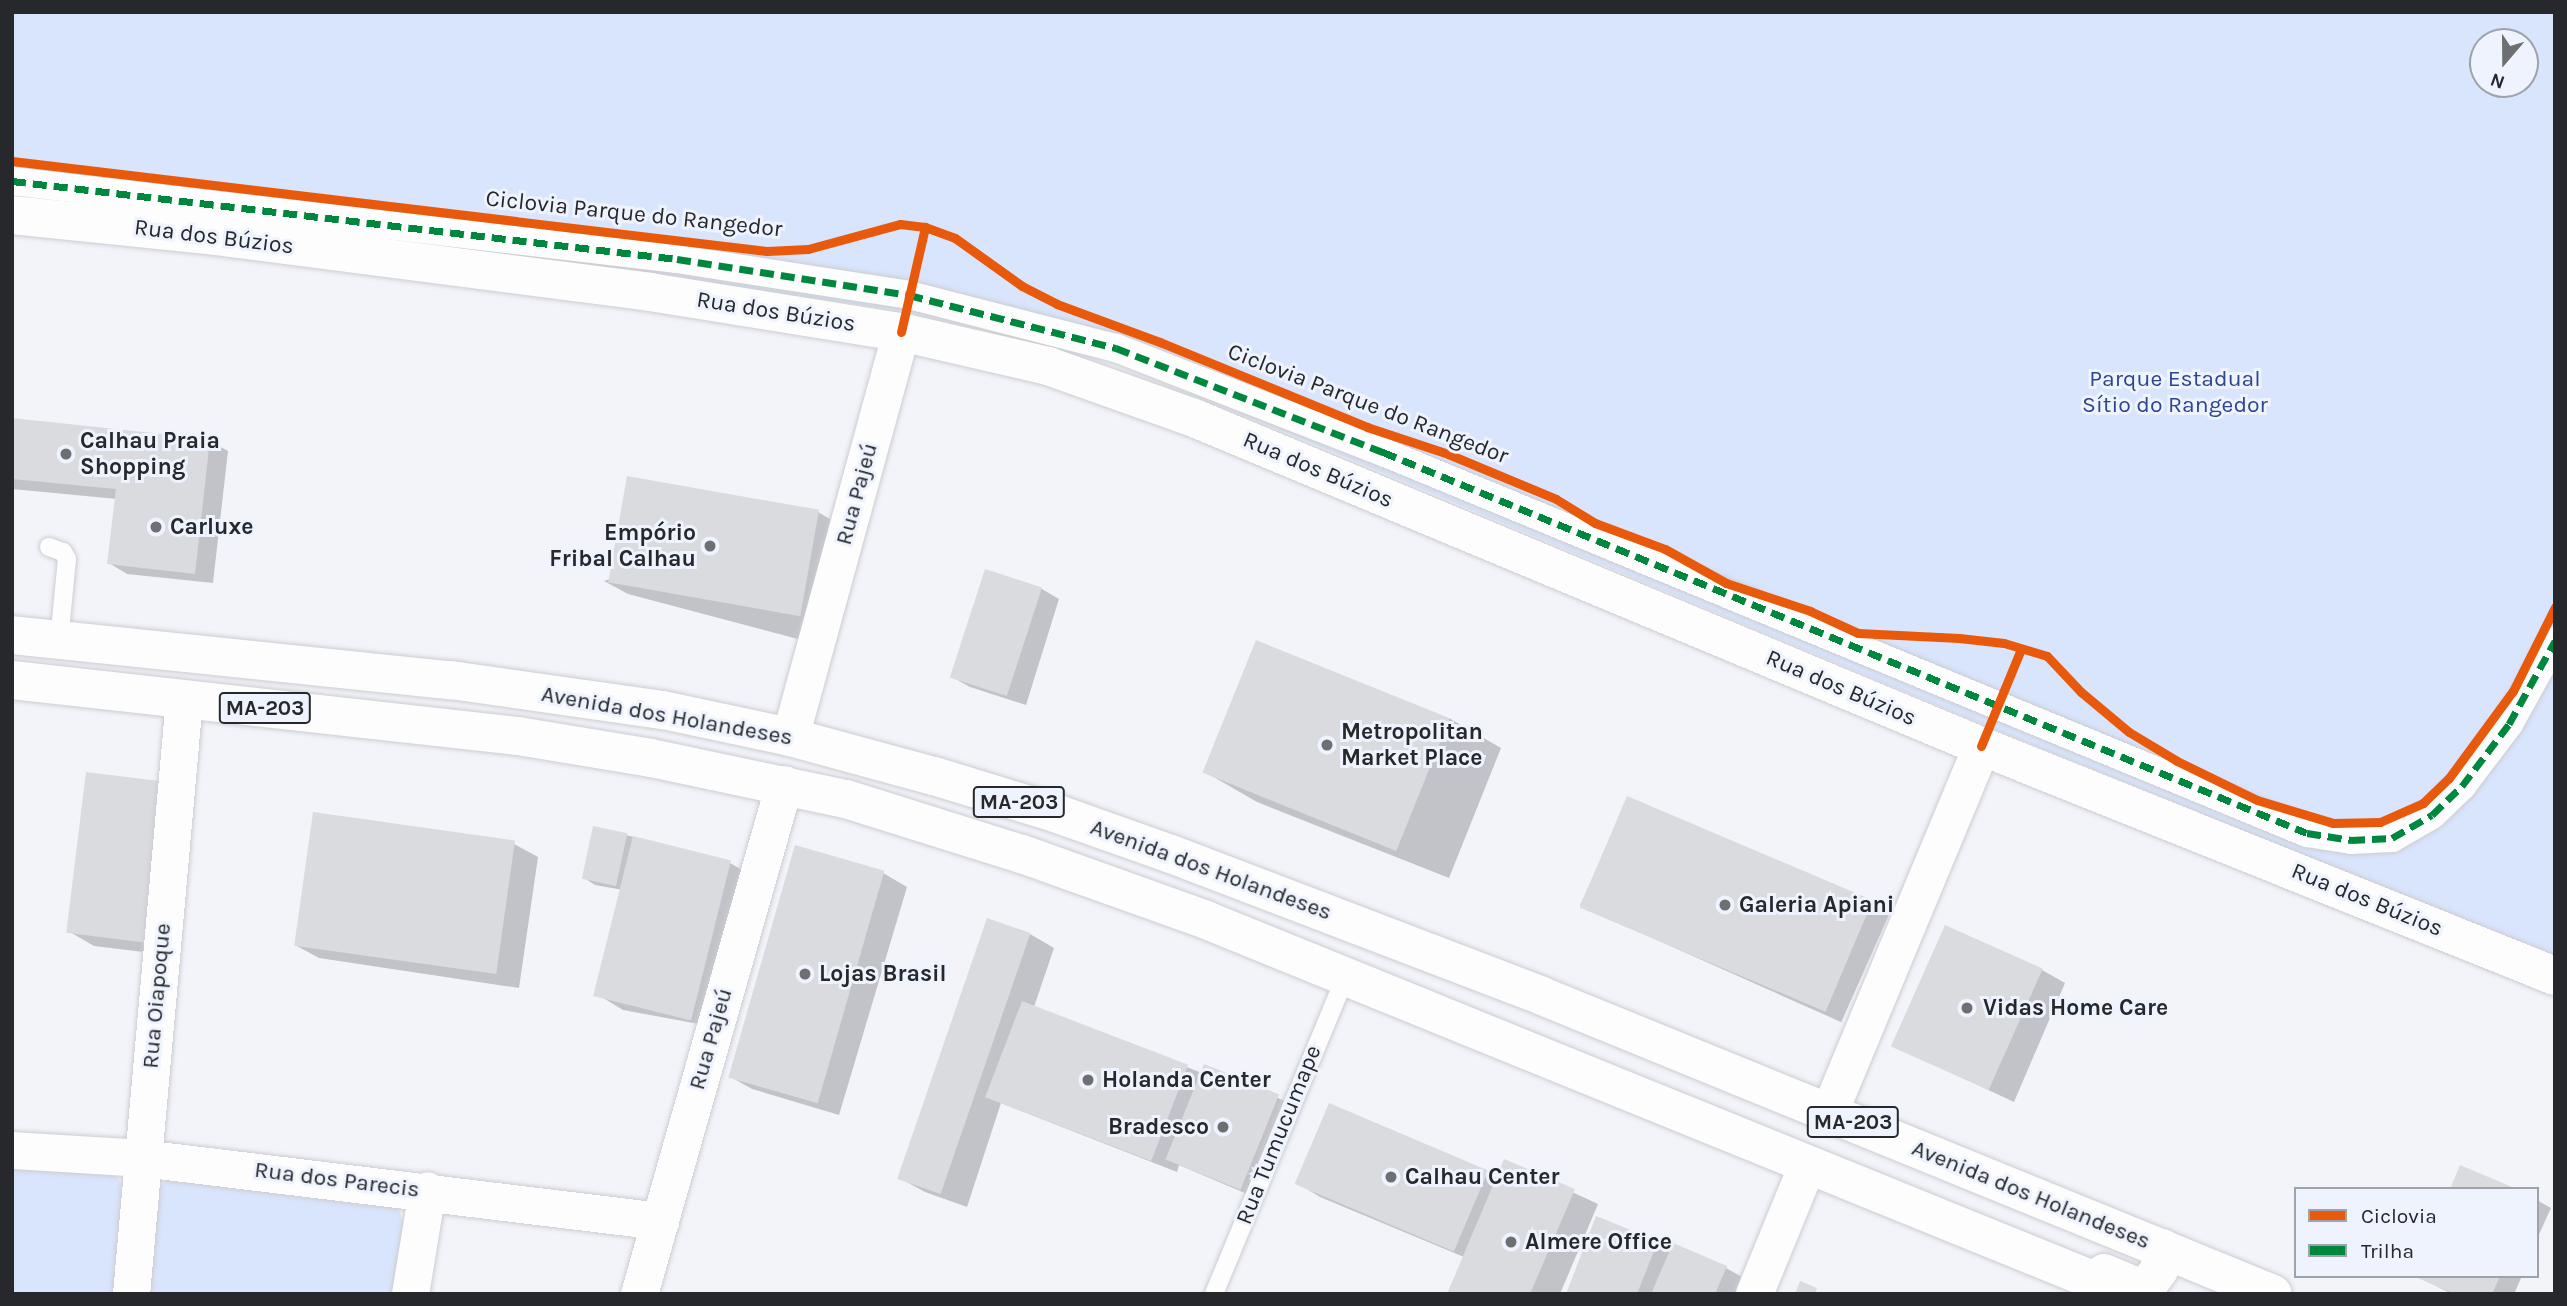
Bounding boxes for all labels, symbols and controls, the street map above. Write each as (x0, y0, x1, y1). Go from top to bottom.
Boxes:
north arrow (2469, 28, 2539, 98)
text: N (2487, 68, 2508, 94)
street label: Ciclovia Parque do Rangedor (484, 185, 784, 243)
street label: Rua dos Búzios (133, 214, 295, 260)
street label: Rua dos Búzios (695, 286, 857, 338)
street label: Ciclovia Parque do Rangedor (1224, 338, 1512, 470)
park label: Parque Estadual Sítio do Rangedor (2082, 365, 2268, 419)
street label: Rua dos Búzios (1239, 426, 1397, 514)
place label: Calhau Praia Shopping (80, 427, 220, 481)
street label: Rua Pajeú (830, 440, 884, 548)
marker: Calhau Praia Shopping (58, 446, 74, 462)
place label: Carluxe (170, 513, 253, 541)
marker: Carluxe (148, 519, 164, 535)
place label: Empório Fribal Calhau (549, 519, 696, 573)
marker: Empório Fribal Calhau (702, 538, 718, 554)
street label: Rua dos Búzios (1762, 644, 1920, 732)
street label: Avenida dos Holandeses (539, 680, 795, 752)
road number: MA-203 (218, 690, 312, 726)
place label: Metropolitan Market Place (1341, 718, 1483, 772)
marker: Metropolitan Market Place (1319, 737, 1335, 753)
road number: MA-203 (972, 784, 1066, 820)
street label: Avenida dos Holandeses (1087, 813, 1335, 927)
street label: Rua dos Búzios (2287, 857, 2447, 943)
place label: Galeria Apiani (1739, 891, 1894, 919)
marker: Galeria Apiani (1717, 897, 1733, 913)
street label: Rua Oiapoque (137, 922, 177, 1070)
place label: Lojas Brasil (819, 960, 947, 988)
marker: Lojas Brasil (797, 966, 813, 982)
street label: Rua Pajeú (683, 985, 739, 1093)
place label: Vidas Home Care (1983, 994, 2168, 1022)
marker: Vidas Home Care (1957, 998, 1977, 1018)
street label: Rua Tumucumape (1230, 1041, 1328, 1229)
place label: Holanda Center (1102, 1066, 1271, 1094)
marker: Holanda Center (1080, 1072, 1096, 1088)
road number: MA-203 (1806, 1104, 1900, 1140)
place label: Bradesco (1108, 1113, 1209, 1141)
marker: Bradesco (1215, 1119, 1231, 1135)
street label: Avenida dos Holandeses (1908, 1135, 2154, 1255)
street label: Rua dos Parecis (253, 1156, 421, 1204)
place label: Calhau Center (1405, 1163, 1559, 1191)
marker: Calhau Center (1383, 1169, 1399, 1185)
legend (2294, 1187, 2539, 1278)
text: Ciclovia (2361, 1204, 2437, 1228)
place label: Almere Office (1525, 1228, 1672, 1256)
marker: Almere Office (1503, 1234, 1519, 1250)
text: Trilha (2361, 1239, 2414, 1263)

